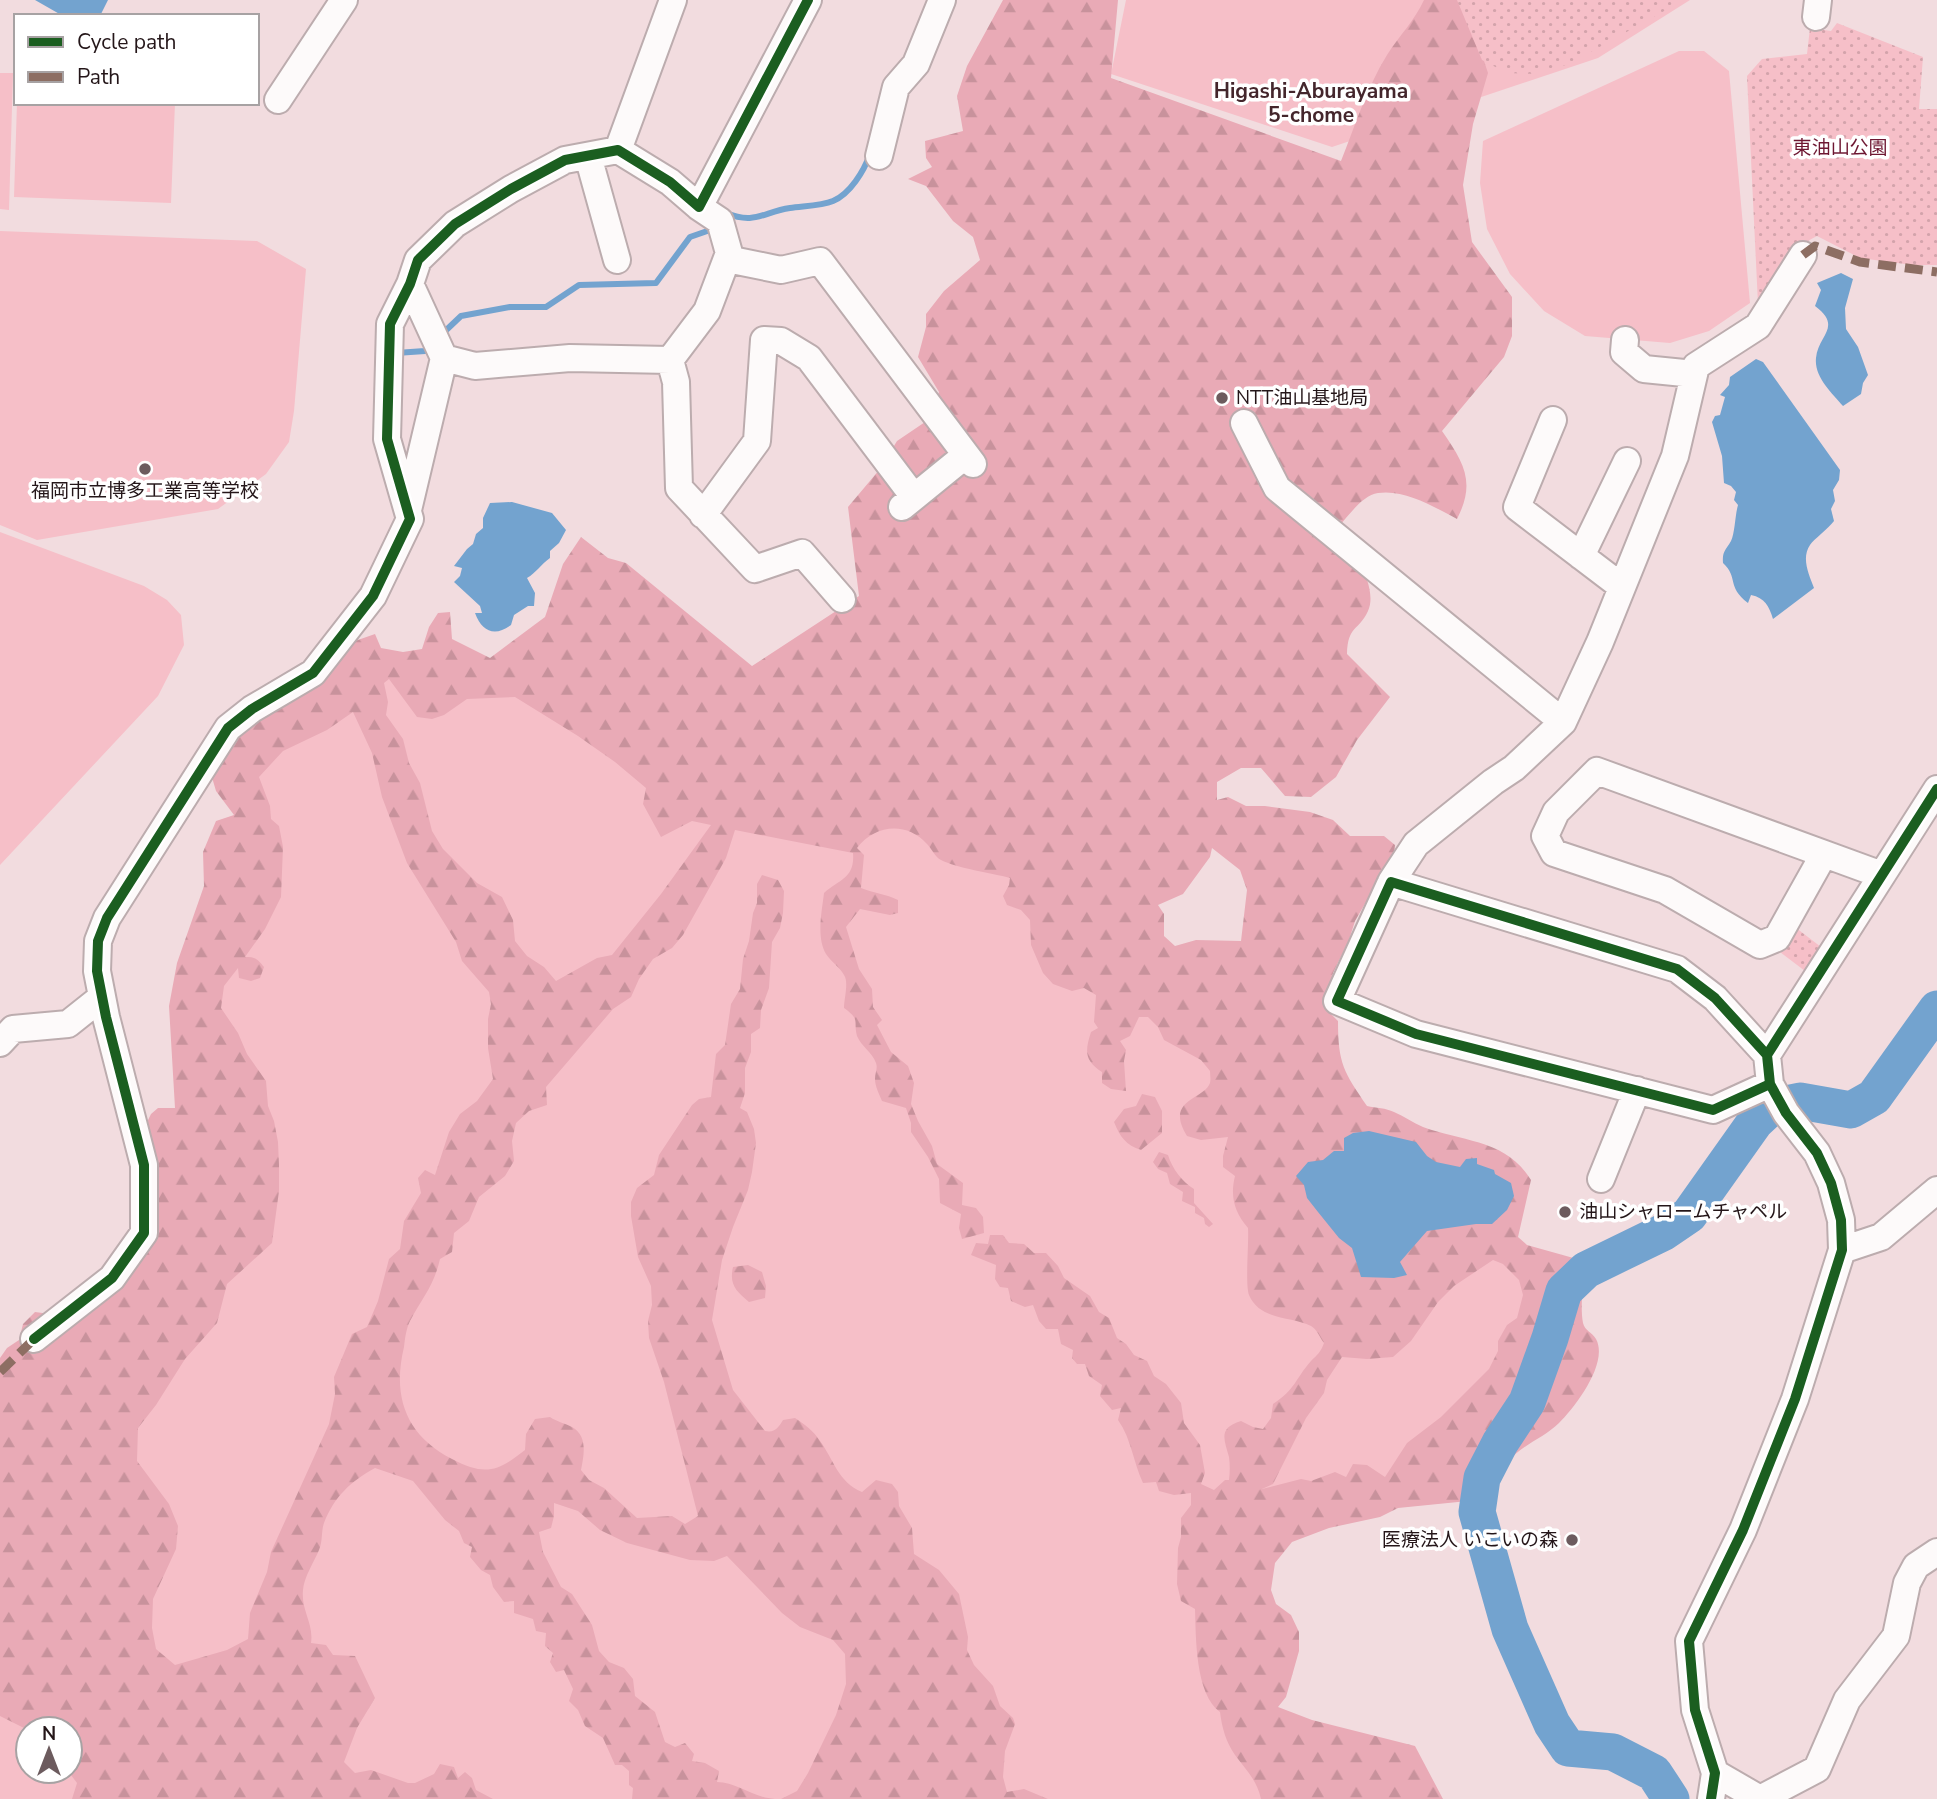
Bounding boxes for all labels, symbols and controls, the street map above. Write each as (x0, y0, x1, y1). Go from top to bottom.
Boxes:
legend (14, 14, 259, 105)
text: Cycle path (77, 28, 176, 56)
text: Path (77, 63, 120, 91)
district label: Higashi-Aburayama 5-chome (1214, 77, 1408, 129)
park label: 東油山公園 (1792, 135, 1888, 161)
place label: NTT油山基地局 (1236, 385, 1368, 411)
marker: NTT油山基地局 (1214, 390, 1230, 406)
marker: 福岡市立博多工業高等学校 (137, 461, 153, 477)
place label: 福岡市立博多工業高等学校 (31, 478, 259, 504)
place label: 油山シャロームチャペル (1579, 1199, 1787, 1225)
marker: 油山シャロームチャペル (1557, 1204, 1573, 1220)
place label: 医療法人 いこいの森 (1382, 1527, 1558, 1553)
marker: 医療法人 いこいの森 (1564, 1532, 1580, 1548)
north arrow (14, 1715, 84, 1785)
text: N (42, 1721, 56, 1747)

